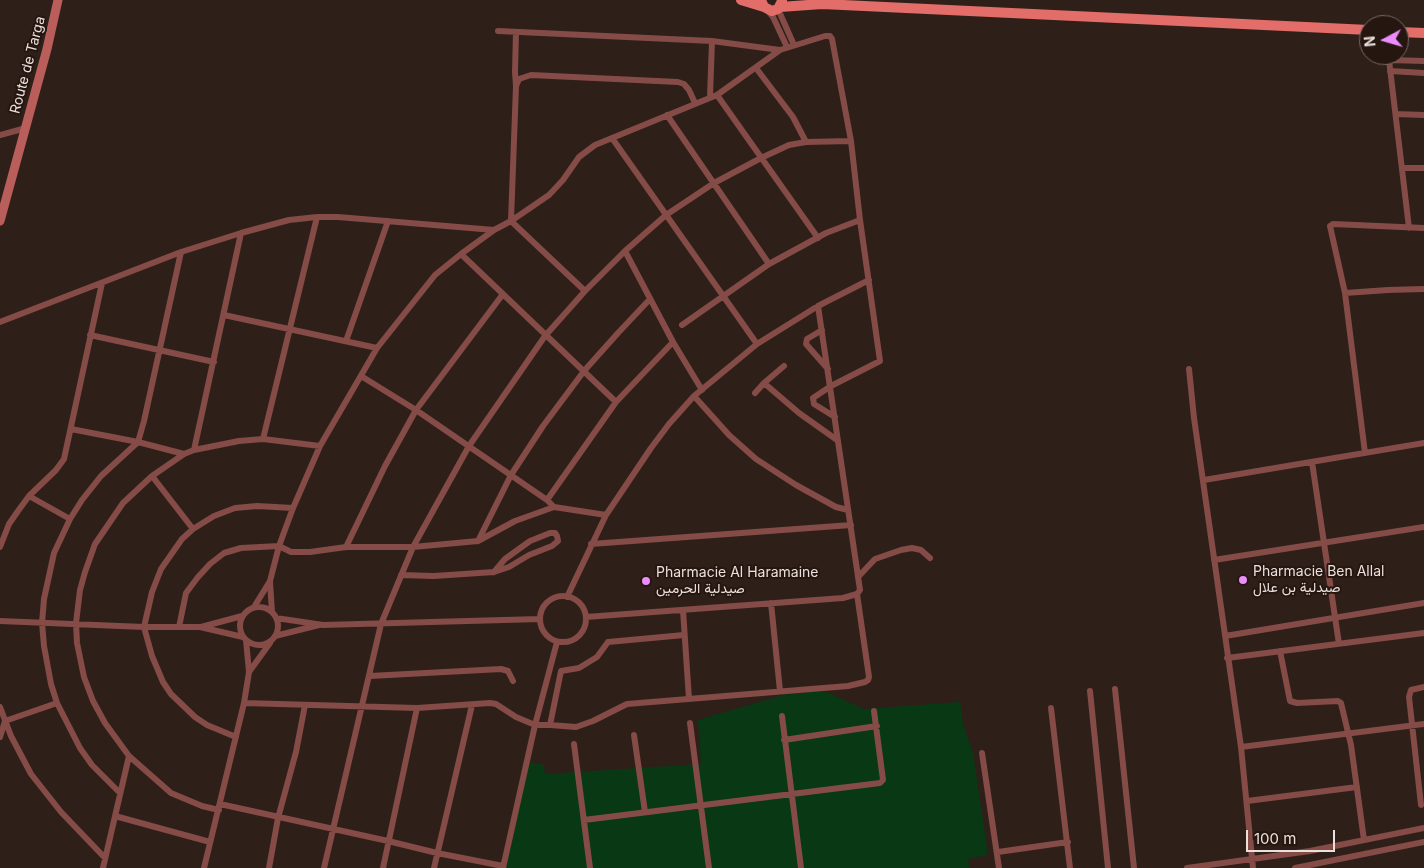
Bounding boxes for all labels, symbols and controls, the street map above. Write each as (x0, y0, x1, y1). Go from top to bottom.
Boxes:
street label: Route de Targa (7, 15, 49, 115)
north arrow (1359, 15, 1409, 65)
text: N (1361, 35, 1379, 48)
place label: Pharmacie Ben Allal صيدلية بن علال (1253, 564, 1384, 596)
place label: Pharmacie Al Haramaine صيدلية الحرمين (656, 565, 819, 598)
marker: Pharmacie Ben Allal صيدلية بن علال (1237, 574, 1249, 586)
marker: Pharmacie Al Haramaine صيدلية الحرمين (640, 575, 652, 587)
scale bar (1249, 820, 1338, 852)
text: 100 m (1254, 829, 1296, 848)

